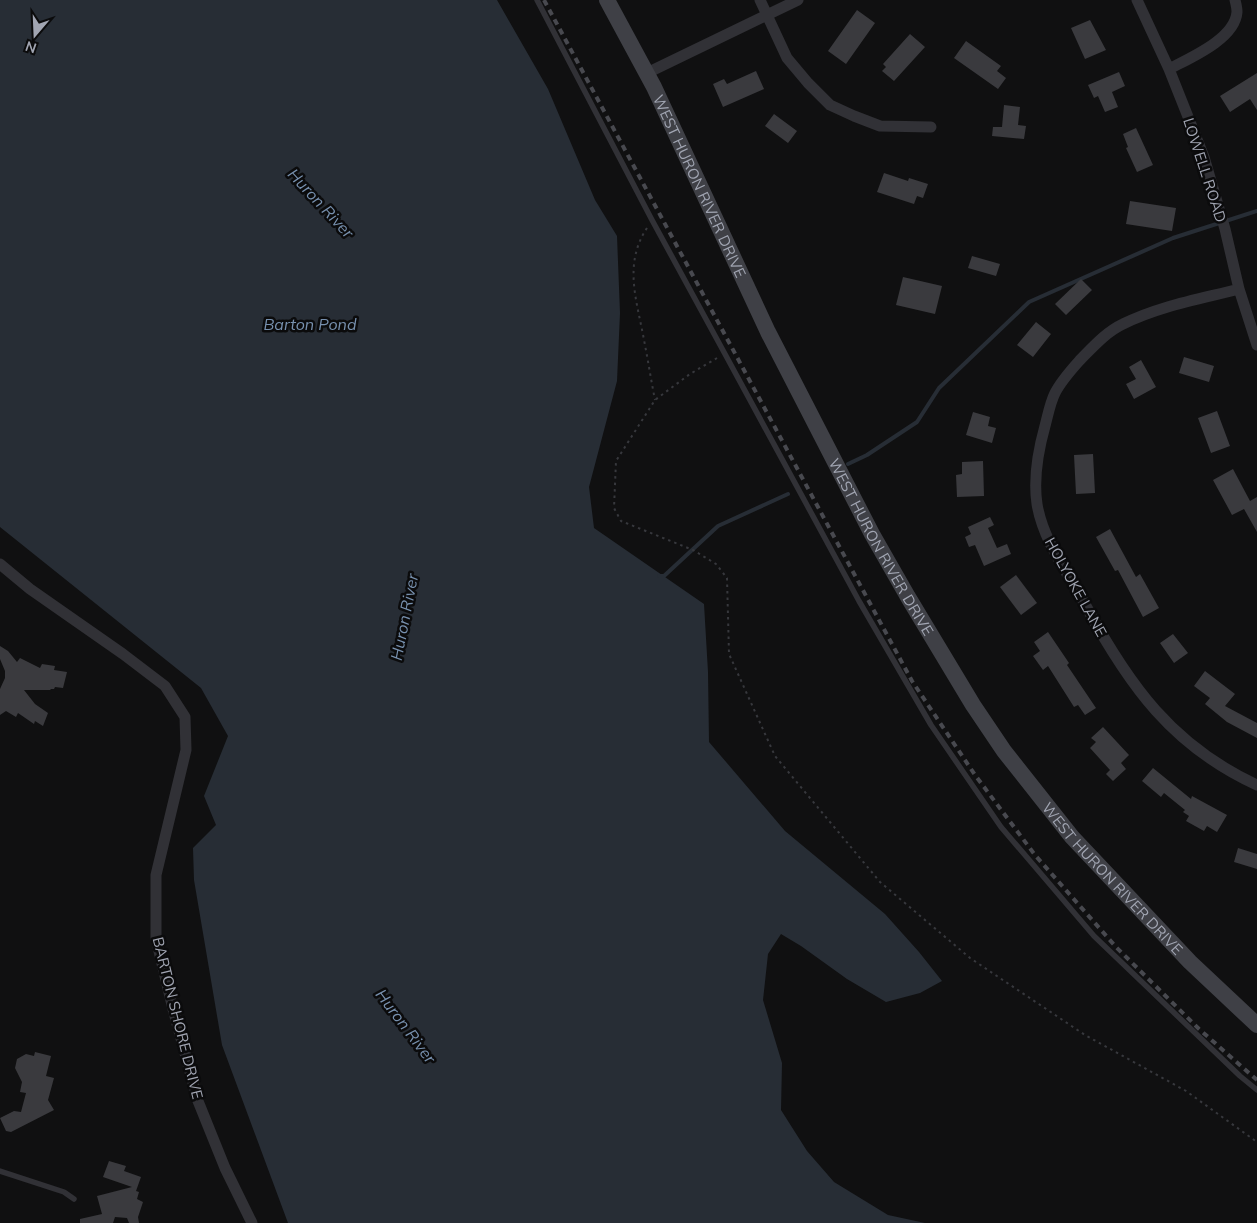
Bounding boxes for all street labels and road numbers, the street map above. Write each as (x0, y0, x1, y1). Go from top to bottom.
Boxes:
street label: WEST HURON RIVER DRIVE (649, 91, 751, 281)
street label: LOWELL ROAD (1179, 115, 1231, 225)
street label: WEST HURON RIVER DRIVE (825, 455, 938, 639)
street label: HOLYOKE LANE (1041, 534, 1111, 640)
street label: WEST HURON RIVER DRIVE (1039, 798, 1187, 958)
street label: BARTON SHORE DRIVE (149, 935, 207, 1101)

